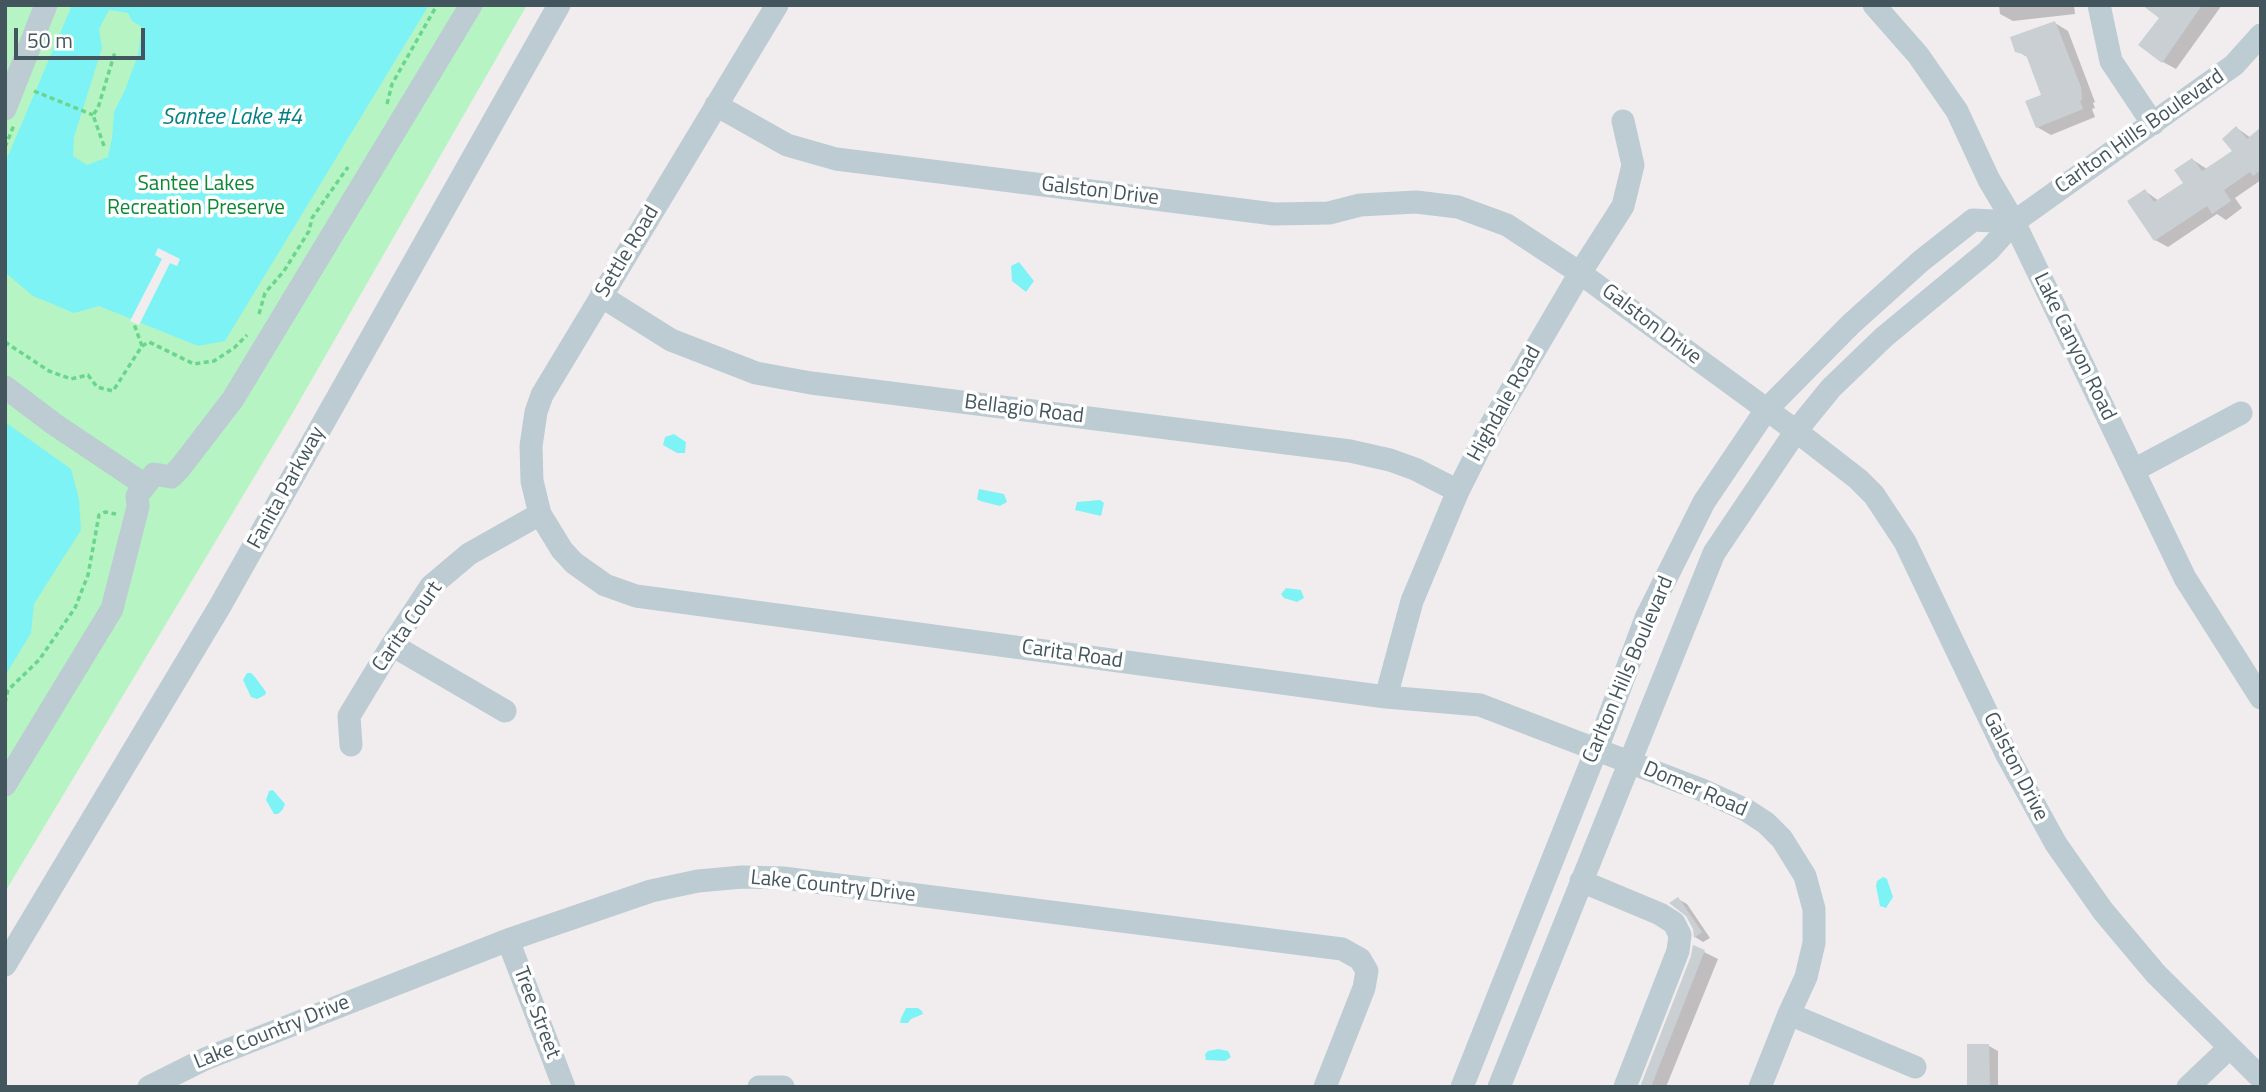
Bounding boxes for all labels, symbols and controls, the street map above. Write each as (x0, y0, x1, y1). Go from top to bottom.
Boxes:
scale bar (18, 14, 149, 58)
text: 50 m (27, 24, 73, 56)
street label: Carlton Hills Boulevard (2051, 64, 2229, 200)
water label: Santee Lake #4 (162, 104, 302, 132)
park label: Santee Lakes Recreation Preserve (107, 172, 285, 222)
street label: Galston Drive (1040, 172, 1160, 212)
street label: Settle Road (591, 202, 665, 302)
street label: Lake Canyon Road (2027, 269, 2121, 425)
street label: Galston Drive (1596, 279, 1706, 371)
street label: Highdale Road (1463, 342, 1547, 466)
street label: Bellagio Road (963, 390, 1085, 430)
street label: Fanita Parkway (243, 422, 331, 554)
street label: Carlton Hills Boulevard (1578, 573, 1680, 767)
street label: Carita Court (368, 577, 448, 677)
street label: Carita Road (1020, 635, 1124, 675)
street label: Galston Drive (1977, 709, 2053, 825)
street label: Domer Road (1639, 757, 1751, 823)
street label: Lake Country Drive (749, 866, 917, 908)
street label: Tree Street (507, 964, 565, 1062)
street label: Lake Country Drive (191, 990, 353, 1076)

